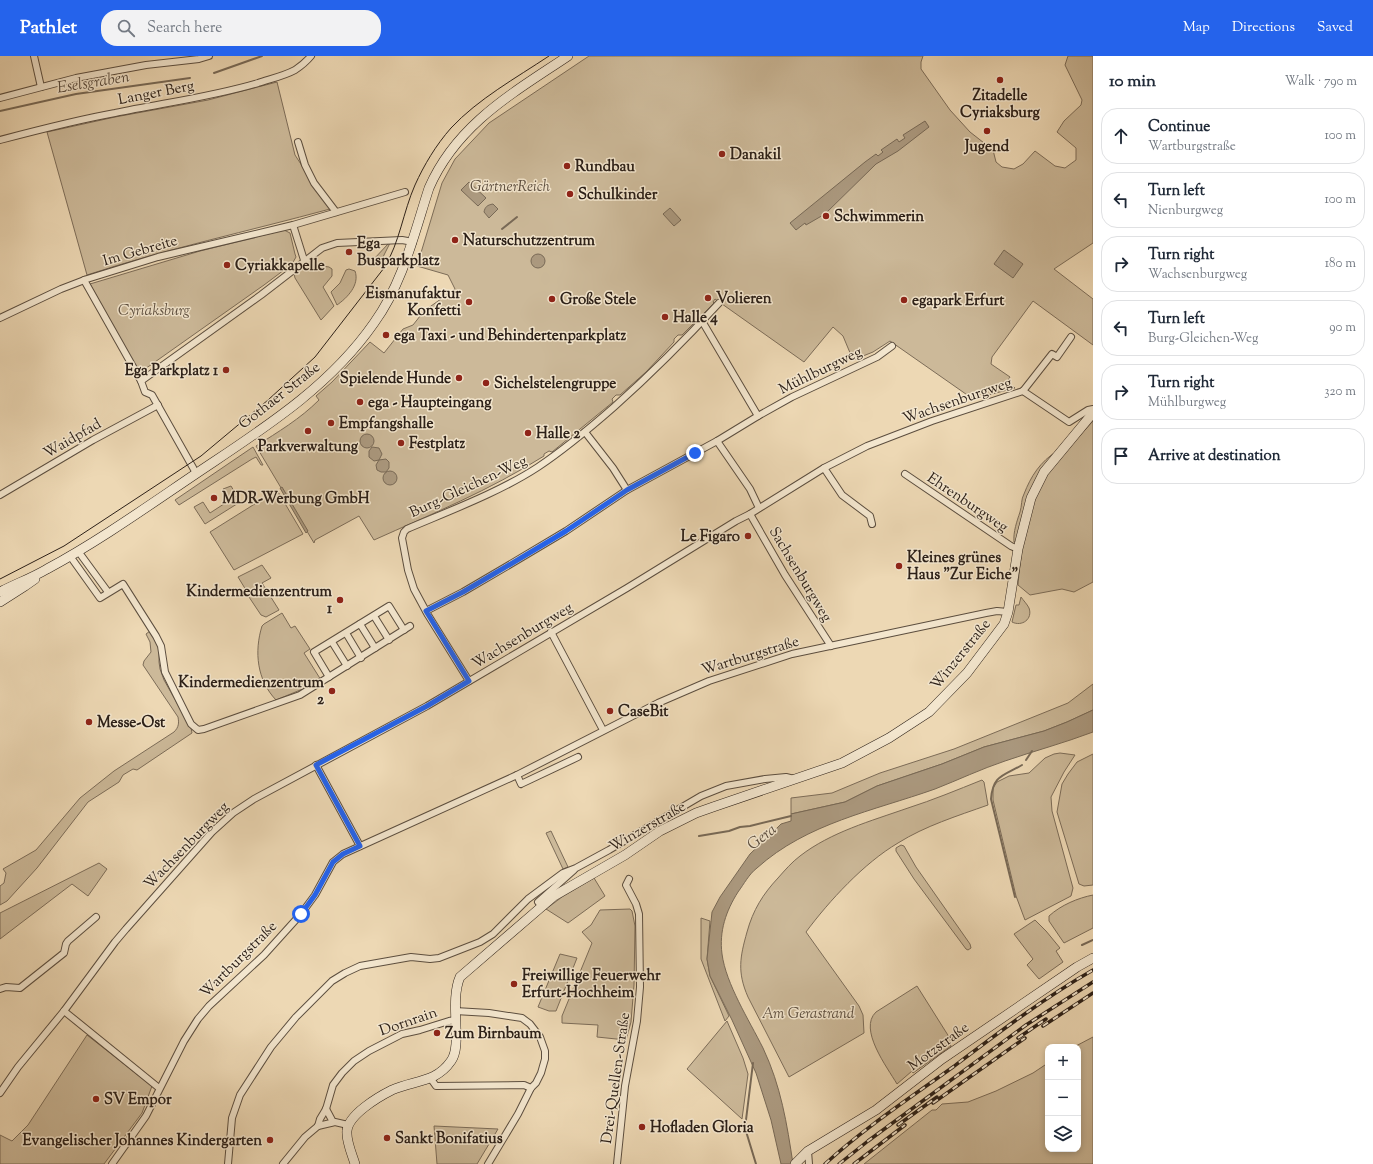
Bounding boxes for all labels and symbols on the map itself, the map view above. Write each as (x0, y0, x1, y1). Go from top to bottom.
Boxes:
water label: Eselsgraben (56, 66, 132, 101)
marker: Zitadelle Cyriaksburg (995, 75, 1005, 85)
street label: Langer Berg (116, 76, 196, 111)
place label: Zitadelle Cyriaksburg (960, 86, 1041, 124)
marker: Jugend (982, 126, 992, 136)
place label: Jugend (964, 137, 1010, 158)
place label: Danakil (730, 145, 782, 166)
marker: Danakil (717, 149, 727, 159)
place label: Rundbau (575, 157, 635, 178)
marker: Rundbau (562, 161, 572, 171)
park label: GärtnerReich (470, 177, 551, 198)
place label: Schulkinder (578, 185, 658, 206)
marker: Schulkinder (565, 189, 575, 199)
place label: Schwimmerin (834, 207, 924, 228)
marker: Schwimmerin (821, 211, 831, 221)
street label: Im Gebreite (101, 231, 180, 272)
place label: Naturschutzzentrum (463, 231, 596, 252)
place label: Ega Busparkplatz (357, 234, 440, 272)
marker: Naturschutzzentrum (450, 235, 460, 245)
marker: Ega Busparkplatz (344, 247, 354, 257)
place label: Cyriakkapelle (235, 256, 325, 277)
marker: Cyriakkapelle (222, 260, 232, 270)
place label: Eismanufaktur Konfetti (366, 284, 462, 322)
place label: Volieren (716, 289, 772, 310)
place label: Große Stele (560, 290, 636, 311)
place label: egapark Erfurt (912, 291, 1005, 312)
marker: Volieren (703, 293, 713, 303)
marker: Große Stele (547, 294, 557, 304)
marker: egapark Erfurt (899, 295, 909, 305)
marker: Eismanufaktur Konfetti (464, 297, 474, 307)
park label: Cyriaksburg (118, 301, 190, 322)
place label: Halle 4 (673, 308, 718, 329)
marker: Halle 4 (660, 312, 670, 322)
place label: ega Taxi - und Behindertenparkplatz (394, 326, 626, 347)
marker: ega Taxi - und Behindertenparkplatz (381, 330, 391, 340)
street label: Mühlburgweg (776, 342, 866, 401)
street label: Gothaer Straße (235, 358, 325, 435)
place label: Ega Parkplatz 1 (125, 361, 219, 382)
marker: Ega Parkplatz 1 (221, 365, 231, 375)
place label: Spielende Hunde (340, 369, 451, 390)
marker: Spielende Hunde (454, 373, 464, 383)
street label: Wachsenburgweg (900, 373, 1015, 430)
place label: Sichelstelengruppe (494, 374, 616, 395)
marker: Sichelstelengruppe (481, 378, 491, 388)
place label: ega - Haupteingang (368, 393, 492, 414)
marker: ega - Haupteingang (355, 397, 365, 407)
street label: Waidpfad (40, 414, 106, 464)
place label: Empfangshalle (339, 414, 434, 435)
marker: Empfangshalle (326, 418, 336, 428)
place label: Halle 2 (536, 424, 581, 445)
marker: Parkverwaltung (303, 426, 313, 436)
marker: Halle 2 (523, 428, 533, 438)
place label: Festplatz (409, 434, 465, 455)
place label: Parkverwaltung (258, 437, 359, 458)
marker: Festplatz (396, 438, 406, 448)
route end (686, 444, 704, 462)
street label: Burg-Gleichen-Weg (406, 451, 531, 524)
street label: Ehrenburgweg (922, 468, 1012, 538)
place label: MDR-Werbung GmbH (222, 489, 370, 510)
marker: MDR-Werbung GmbH (209, 493, 219, 503)
street label: Sachsenburgweg (763, 523, 836, 626)
place label: Le Figaro (681, 527, 740, 548)
marker: Le Figaro (743, 531, 753, 541)
place label: Kleines grünes Haus "Zur Eiche" (907, 548, 1018, 586)
marker: Kleines grünes Haus "Zur Eiche" (894, 561, 904, 571)
place label: Kindermedienzentrum 1 (186, 582, 333, 620)
marker: Kindermedienzentrum 1 (335, 595, 345, 605)
street label: Wachsenburgweg (468, 598, 577, 675)
street label: Winzerstraße (926, 615, 996, 695)
street label: Wartburgstraße (699, 632, 802, 681)
place label: Kindermedienzentrum 2 (178, 673, 325, 711)
marker: Kindermedienzentrum 2 (327, 686, 337, 696)
place label: CaseBit (618, 702, 669, 723)
marker: CaseBit (605, 706, 615, 716)
place label: Messe-Ost (97, 713, 166, 734)
marker: Messe-Ost (84, 717, 94, 727)
street label: Winzerstraße (605, 797, 690, 858)
street label: Wachsenburgweg (140, 798, 234, 895)
water label: Gera (743, 819, 782, 857)
route start (292, 905, 310, 923)
street label: Wartburgstraße (196, 917, 282, 1003)
place label: Freiwillige Feuerwehr Erfurt-Hochheim (522, 966, 661, 1004)
marker: Freiwillige Feuerwehr Erfurt-Hochheim (509, 979, 519, 989)
street label: Dornrain (377, 1003, 440, 1042)
park label: Am Gerastrand (762, 1004, 855, 1025)
street label: Drei-Quellen-Straße (597, 1011, 636, 1145)
street label: Motzstraße (904, 1018, 974, 1077)
place label: Zum Birnbaum (445, 1024, 542, 1045)
marker: Zum Birnbaum (432, 1028, 442, 1038)
place label: SV Empor (104, 1090, 172, 1111)
marker: SV Empor (91, 1094, 101, 1104)
place label: Hofladen Gloria (650, 1118, 754, 1139)
marker: Hofladen Gloria (637, 1122, 647, 1132)
place label: Sankt Bonifatius (395, 1129, 503, 1150)
place label: Evangelischer Johannes Kindergarten (23, 1131, 262, 1152)
marker: Sankt Bonifatius (382, 1133, 392, 1143)
marker: Evangelischer Johannes Kindergarten (265, 1135, 275, 1145)

